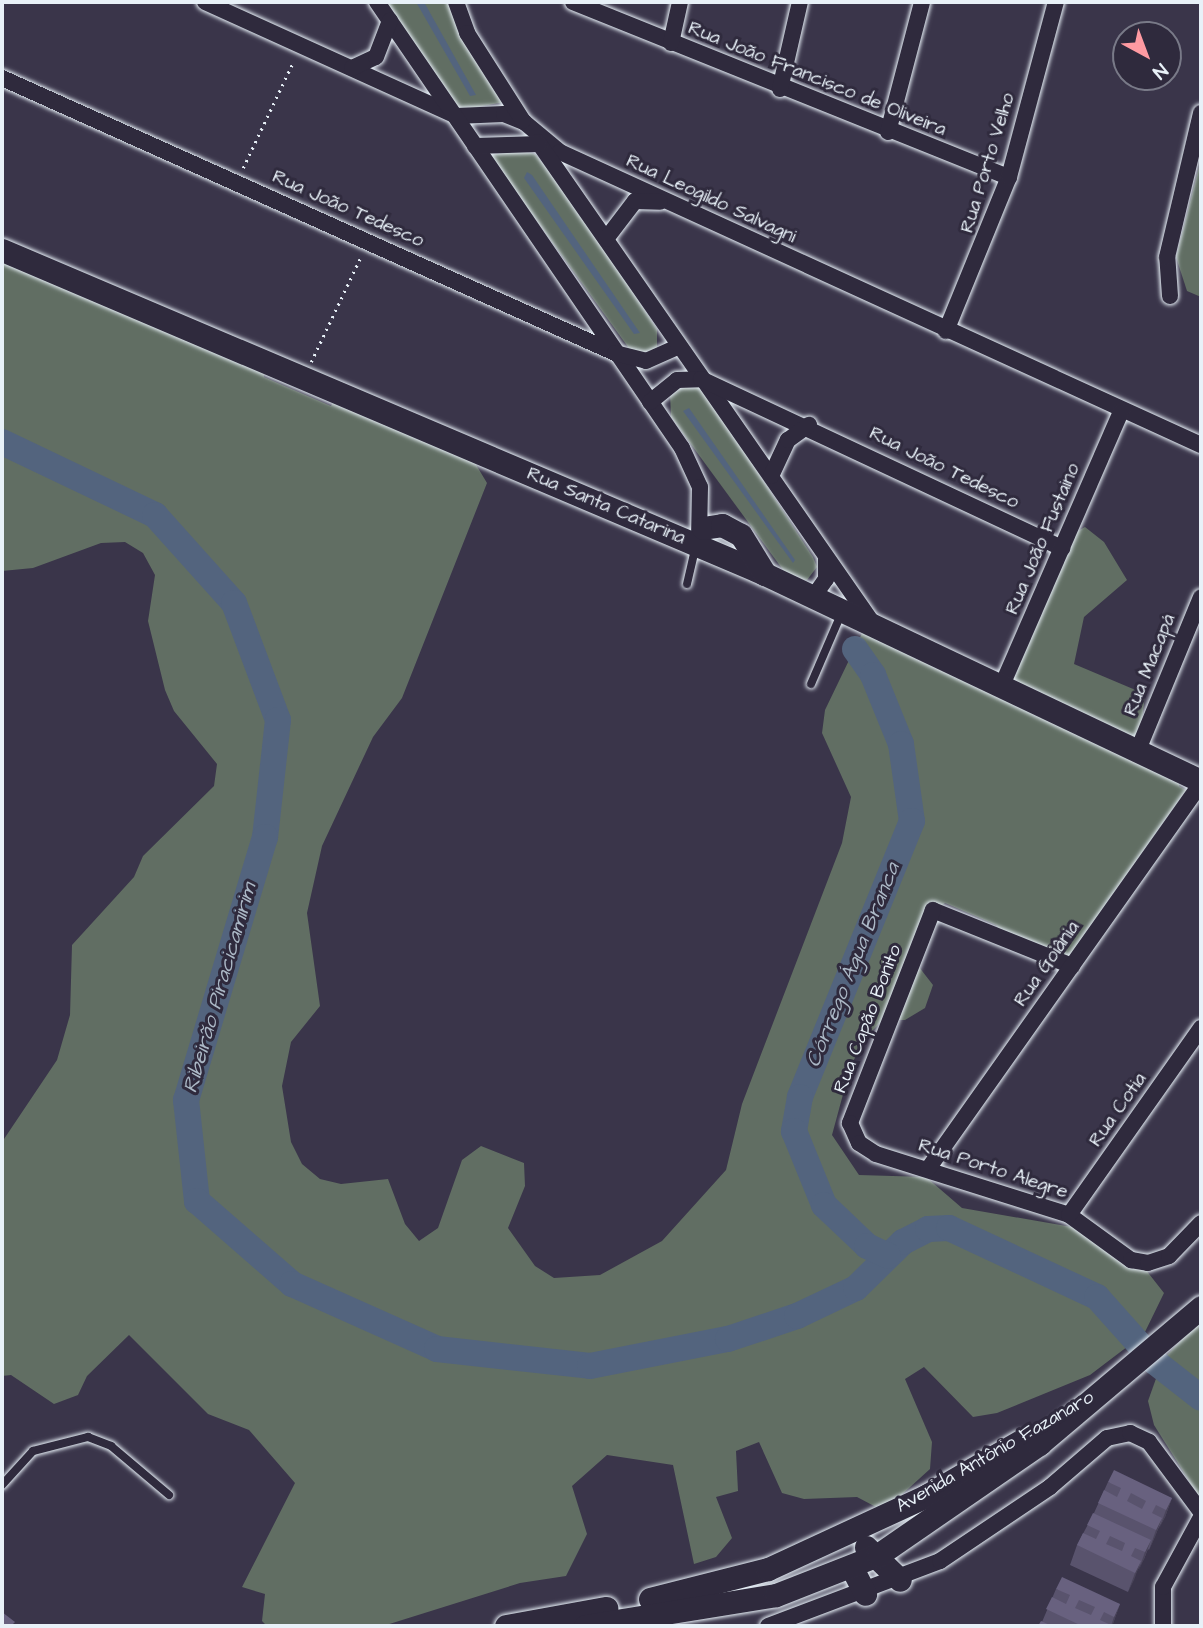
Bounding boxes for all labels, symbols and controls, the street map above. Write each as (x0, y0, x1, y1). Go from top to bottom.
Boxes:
street label: Rua João Francisco de Oliveira (685, 17, 949, 141)
north arrow (1112, 21, 1182, 91)
text: N (1146, 57, 1173, 85)
street label: Rua Porto Velho (956, 90, 1020, 236)
street label: Rua Leogildo Salvagni (622, 150, 800, 248)
street label: Rua João Tedesco (269, 165, 427, 253)
street label: Rua João Tedesco (865, 422, 1023, 514)
street label: Rua João Fustaino (1001, 460, 1085, 618)
street label: Rua Santa Catarina (523, 462, 689, 550)
street label: Rua Macapá (1119, 611, 1181, 719)
water label: Córrego Água Branca (800, 859, 906, 1071)
water label: Ribeirão Piracicamirim (178, 880, 262, 1096)
street label: Rua Goiânia (1009, 917, 1085, 1011)
street label: Rua Capão Bonito (829, 942, 907, 1096)
street label: Rua Cotia (1084, 1069, 1152, 1151)
street label: Rua Porto Alegre (915, 1134, 1071, 1204)
street label: Avenida Antônio Fazanaro (892, 1386, 1098, 1518)

